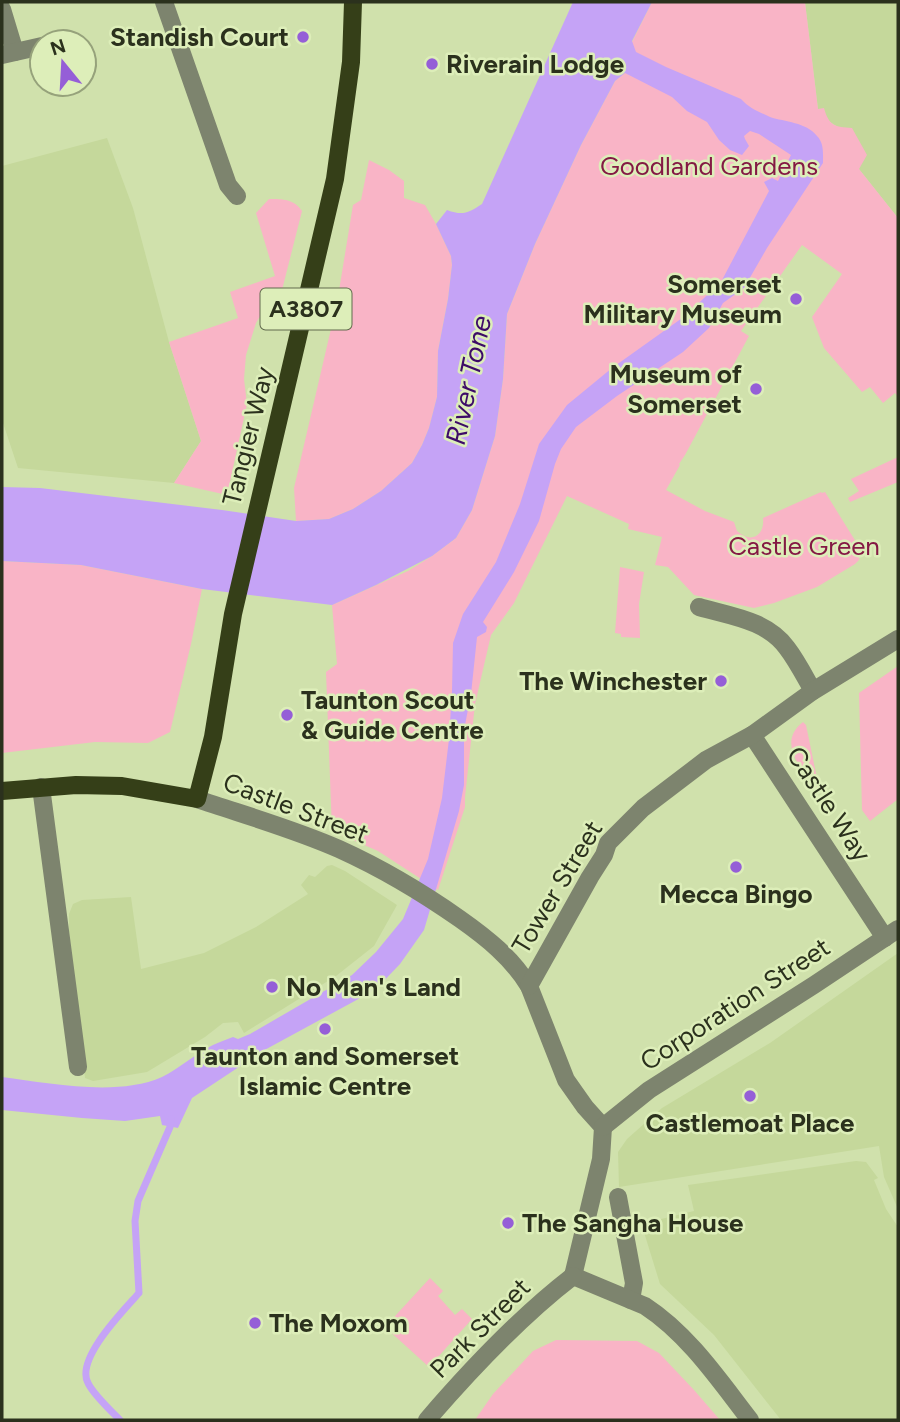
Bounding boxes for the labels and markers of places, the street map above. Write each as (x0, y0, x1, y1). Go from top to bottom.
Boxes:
place label: Standish Court (110, 21, 289, 53)
marker: Standish Court (295, 29, 311, 45)
place label: Riverain Lodge (446, 48, 624, 80)
marker: Riverain Lodge (424, 56, 440, 72)
place label: Somerset Military Museum (584, 268, 782, 330)
marker: Somerset Military Museum (788, 291, 804, 307)
place label: Museum of Somerset (609, 358, 743, 420)
marker: Museum of Somerset (748, 381, 764, 397)
place label: The Winchester (519, 665, 707, 697)
marker: The Winchester (713, 673, 729, 689)
place label: Taunton Scout & Guide Centre (301, 684, 484, 746)
marker: Taunton Scout & Guide Centre (279, 707, 295, 723)
marker: Mecca Bingo (728, 859, 744, 875)
place label: Mecca Bingo (659, 878, 813, 910)
place label: No Man's Land (286, 971, 461, 1003)
marker: No Man's Land (264, 979, 280, 995)
marker: Taunton and Somerset Islamic Centre (317, 1021, 333, 1037)
place label: Taunton and Somerset Islamic Centre (191, 1040, 459, 1102)
marker: Castlemoat Place (742, 1088, 758, 1104)
place label: Castlemoat Place (646, 1107, 854, 1139)
place label: The Sangha House (522, 1207, 743, 1239)
marker: The Sangha House (500, 1215, 516, 1231)
place label: The Moxom (269, 1307, 408, 1339)
marker: The Moxom (247, 1315, 263, 1331)

